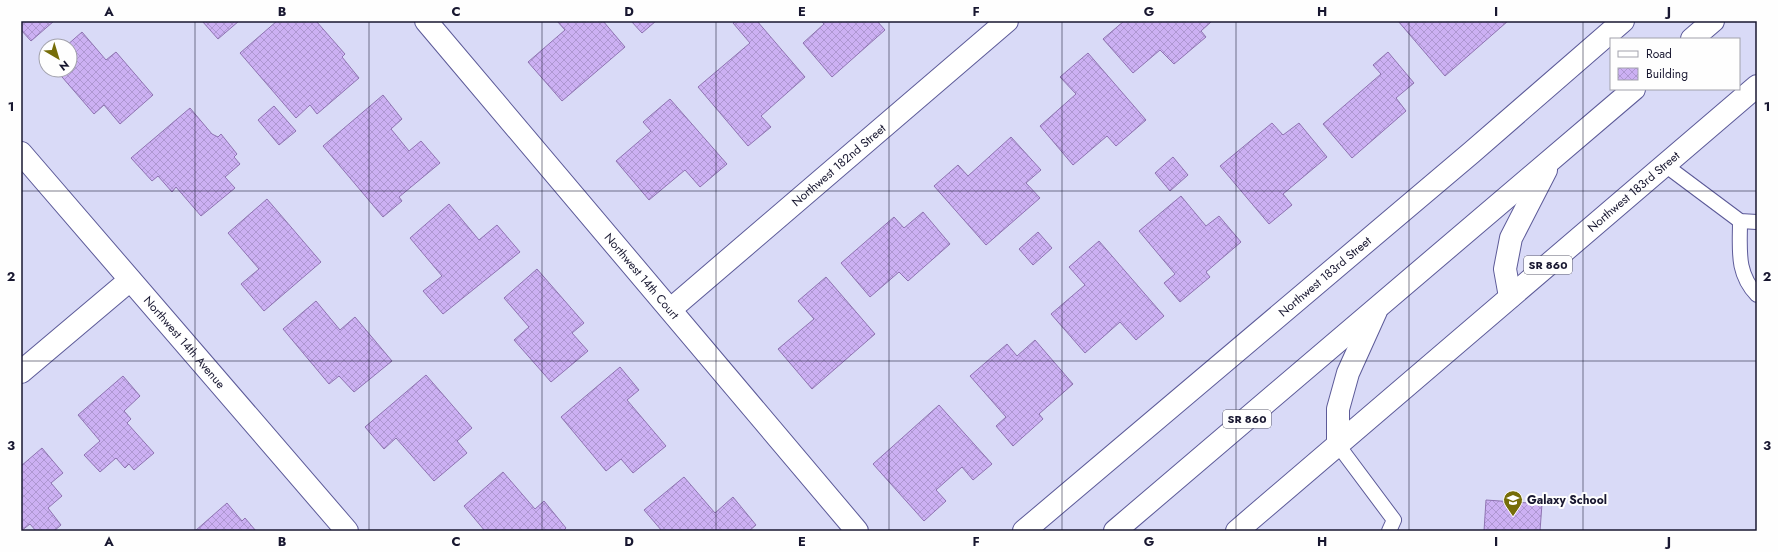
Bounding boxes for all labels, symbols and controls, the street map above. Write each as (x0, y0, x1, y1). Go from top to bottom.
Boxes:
text: A (103, 2, 114, 21)
text: B (278, 2, 287, 21)
text: C (451, 2, 461, 21)
text: D (624, 2, 634, 21)
text: E (798, 2, 806, 21)
text: F (972, 2, 980, 21)
text: G (1144, 2, 1155, 21)
text: H (1317, 2, 1327, 21)
text: I (1494, 2, 1498, 21)
text: J (1664, 2, 1671, 21)
north arrow (38, 38, 78, 78)
legend (1610, 38, 1740, 90)
text: Road (1646, 45, 1672, 63)
text: N (56, 57, 73, 75)
text: Building (1646, 65, 1688, 83)
text: 1 (8, 97, 14, 116)
text: 1 (1764, 97, 1770, 116)
street label: Northwest 182nd Street (788, 120, 890, 211)
street label: Northwest 183rd Street (1584, 147, 1684, 236)
street label: Northwest 14th Court (600, 229, 683, 323)
street label: Northwest 183rd Street (1275, 232, 1375, 321)
road number: SR 860 (1524, 256, 1572, 274)
text: 2 (7, 267, 15, 286)
text: 2 (1763, 267, 1771, 286)
street label: Northwest 14th Avenue (139, 292, 229, 393)
road number: SR 860 (1223, 410, 1271, 428)
text: 3 (7, 436, 15, 455)
text: 3 (1763, 436, 1771, 455)
school or university icon: Galaxy School (1502, 489, 1524, 517)
place label: Galaxy School (1527, 491, 1607, 509)
text: A (103, 532, 114, 551)
text: B (278, 532, 287, 551)
text: C (451, 532, 461, 551)
text: D (624, 532, 634, 551)
text: E (798, 532, 806, 551)
text: F (972, 532, 980, 551)
text: G (1144, 532, 1155, 551)
text: H (1317, 532, 1327, 551)
text: I (1494, 532, 1498, 551)
text: J (1664, 532, 1671, 551)

